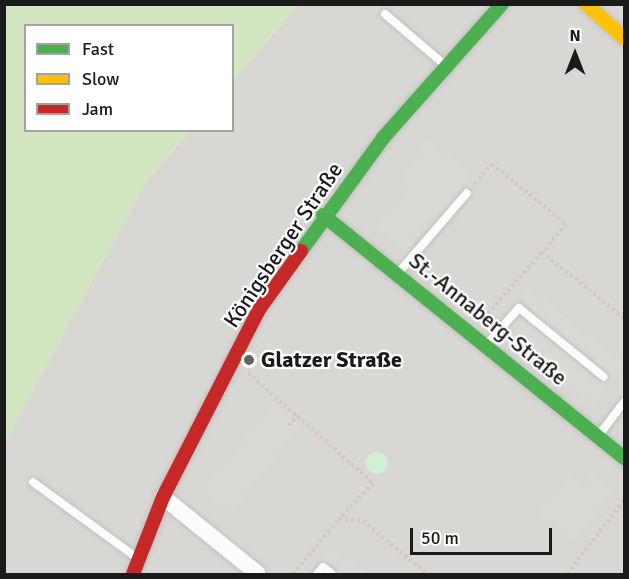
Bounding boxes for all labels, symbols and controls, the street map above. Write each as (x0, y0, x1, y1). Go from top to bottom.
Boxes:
legend (24, 24, 234, 132)
north arrow (545, 24, 605, 84)
text: N (569, 26, 581, 46)
text: Fast (82, 38, 114, 60)
text: Slow (82, 68, 119, 90)
text: Jam (82, 98, 113, 120)
street label: Königsberger Straße (218, 158, 348, 332)
street label: St.-Annaberg-Straße (404, 247, 572, 391)
place label: Glatzer Straße (261, 347, 402, 373)
marker: Glatzer Straße (242, 353, 256, 367)
scale bar (413, 516, 556, 554)
text: 50 m (421, 527, 459, 549)

